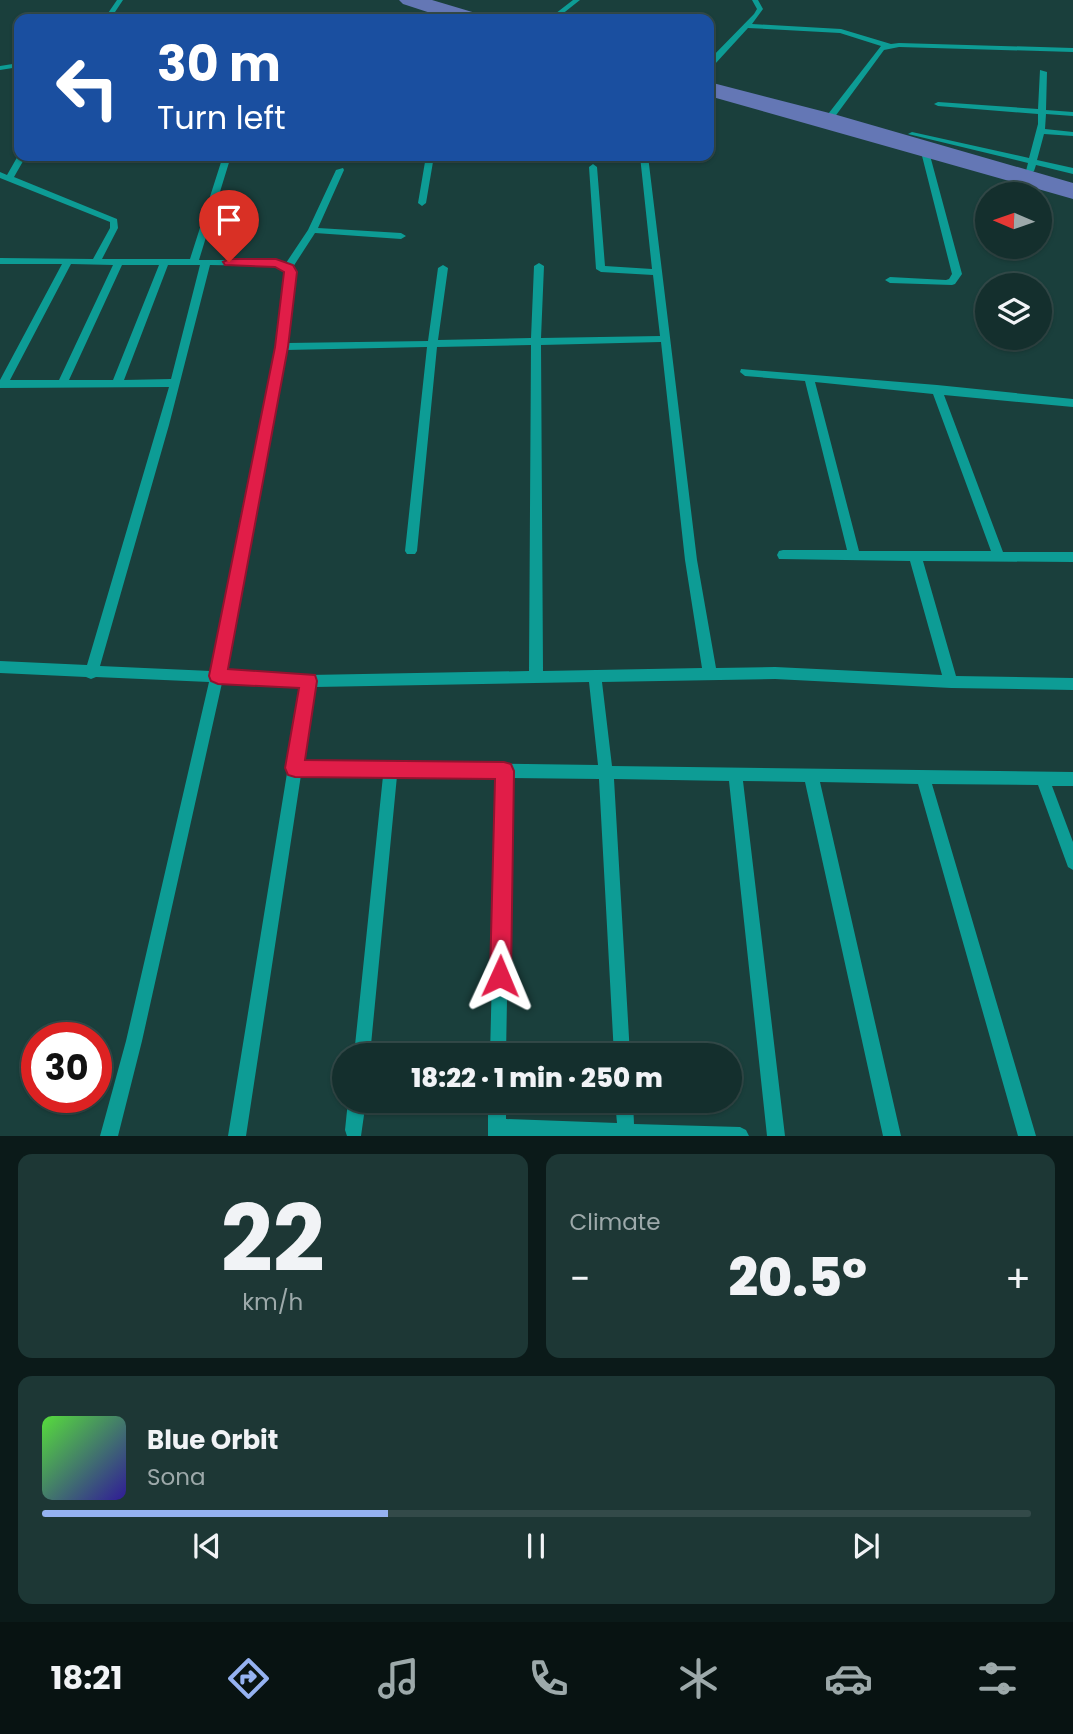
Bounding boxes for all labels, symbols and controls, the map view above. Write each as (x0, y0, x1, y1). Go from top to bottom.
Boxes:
text: 30 m (157, 30, 281, 98)
icon: left (42, 42, 133, 133)
text: Turn left (157, 95, 286, 140)
north arrow (975, 182, 1052, 259)
map controls (975, 182, 1052, 350)
pin (199, 190, 259, 262)
icon: arrive (210, 201, 248, 239)
button: layers (975, 273, 1052, 350)
position arrow (463, 939, 537, 1013)
speed limit sign: 30 (21, 1022, 112, 1113)
text: 18:22 · 1 min · 250 m (411, 1060, 663, 1096)
text: 22 (221, 1175, 325, 1303)
text: Climate (570, 1206, 660, 1238)
text: 20.5° (729, 1241, 867, 1314)
text: − (570, 1252, 590, 1305)
text: + (1005, 1252, 1031, 1305)
text: km/h (242, 1286, 303, 1318)
text: Blue Orbit (147, 1422, 278, 1458)
text: Sona (147, 1461, 206, 1493)
icon: previous (188, 1527, 226, 1565)
icon: pause (517, 1527, 555, 1565)
icon: next (847, 1527, 885, 1565)
icon: directions (224, 1654, 273, 1703)
icon: music (374, 1654, 423, 1703)
icon: phone (524, 1654, 573, 1703)
icon: climate (674, 1654, 723, 1703)
icon: car (824, 1654, 873, 1703)
icon: filters (973, 1654, 1022, 1703)
text: 18:21 (50, 1655, 123, 1700)

